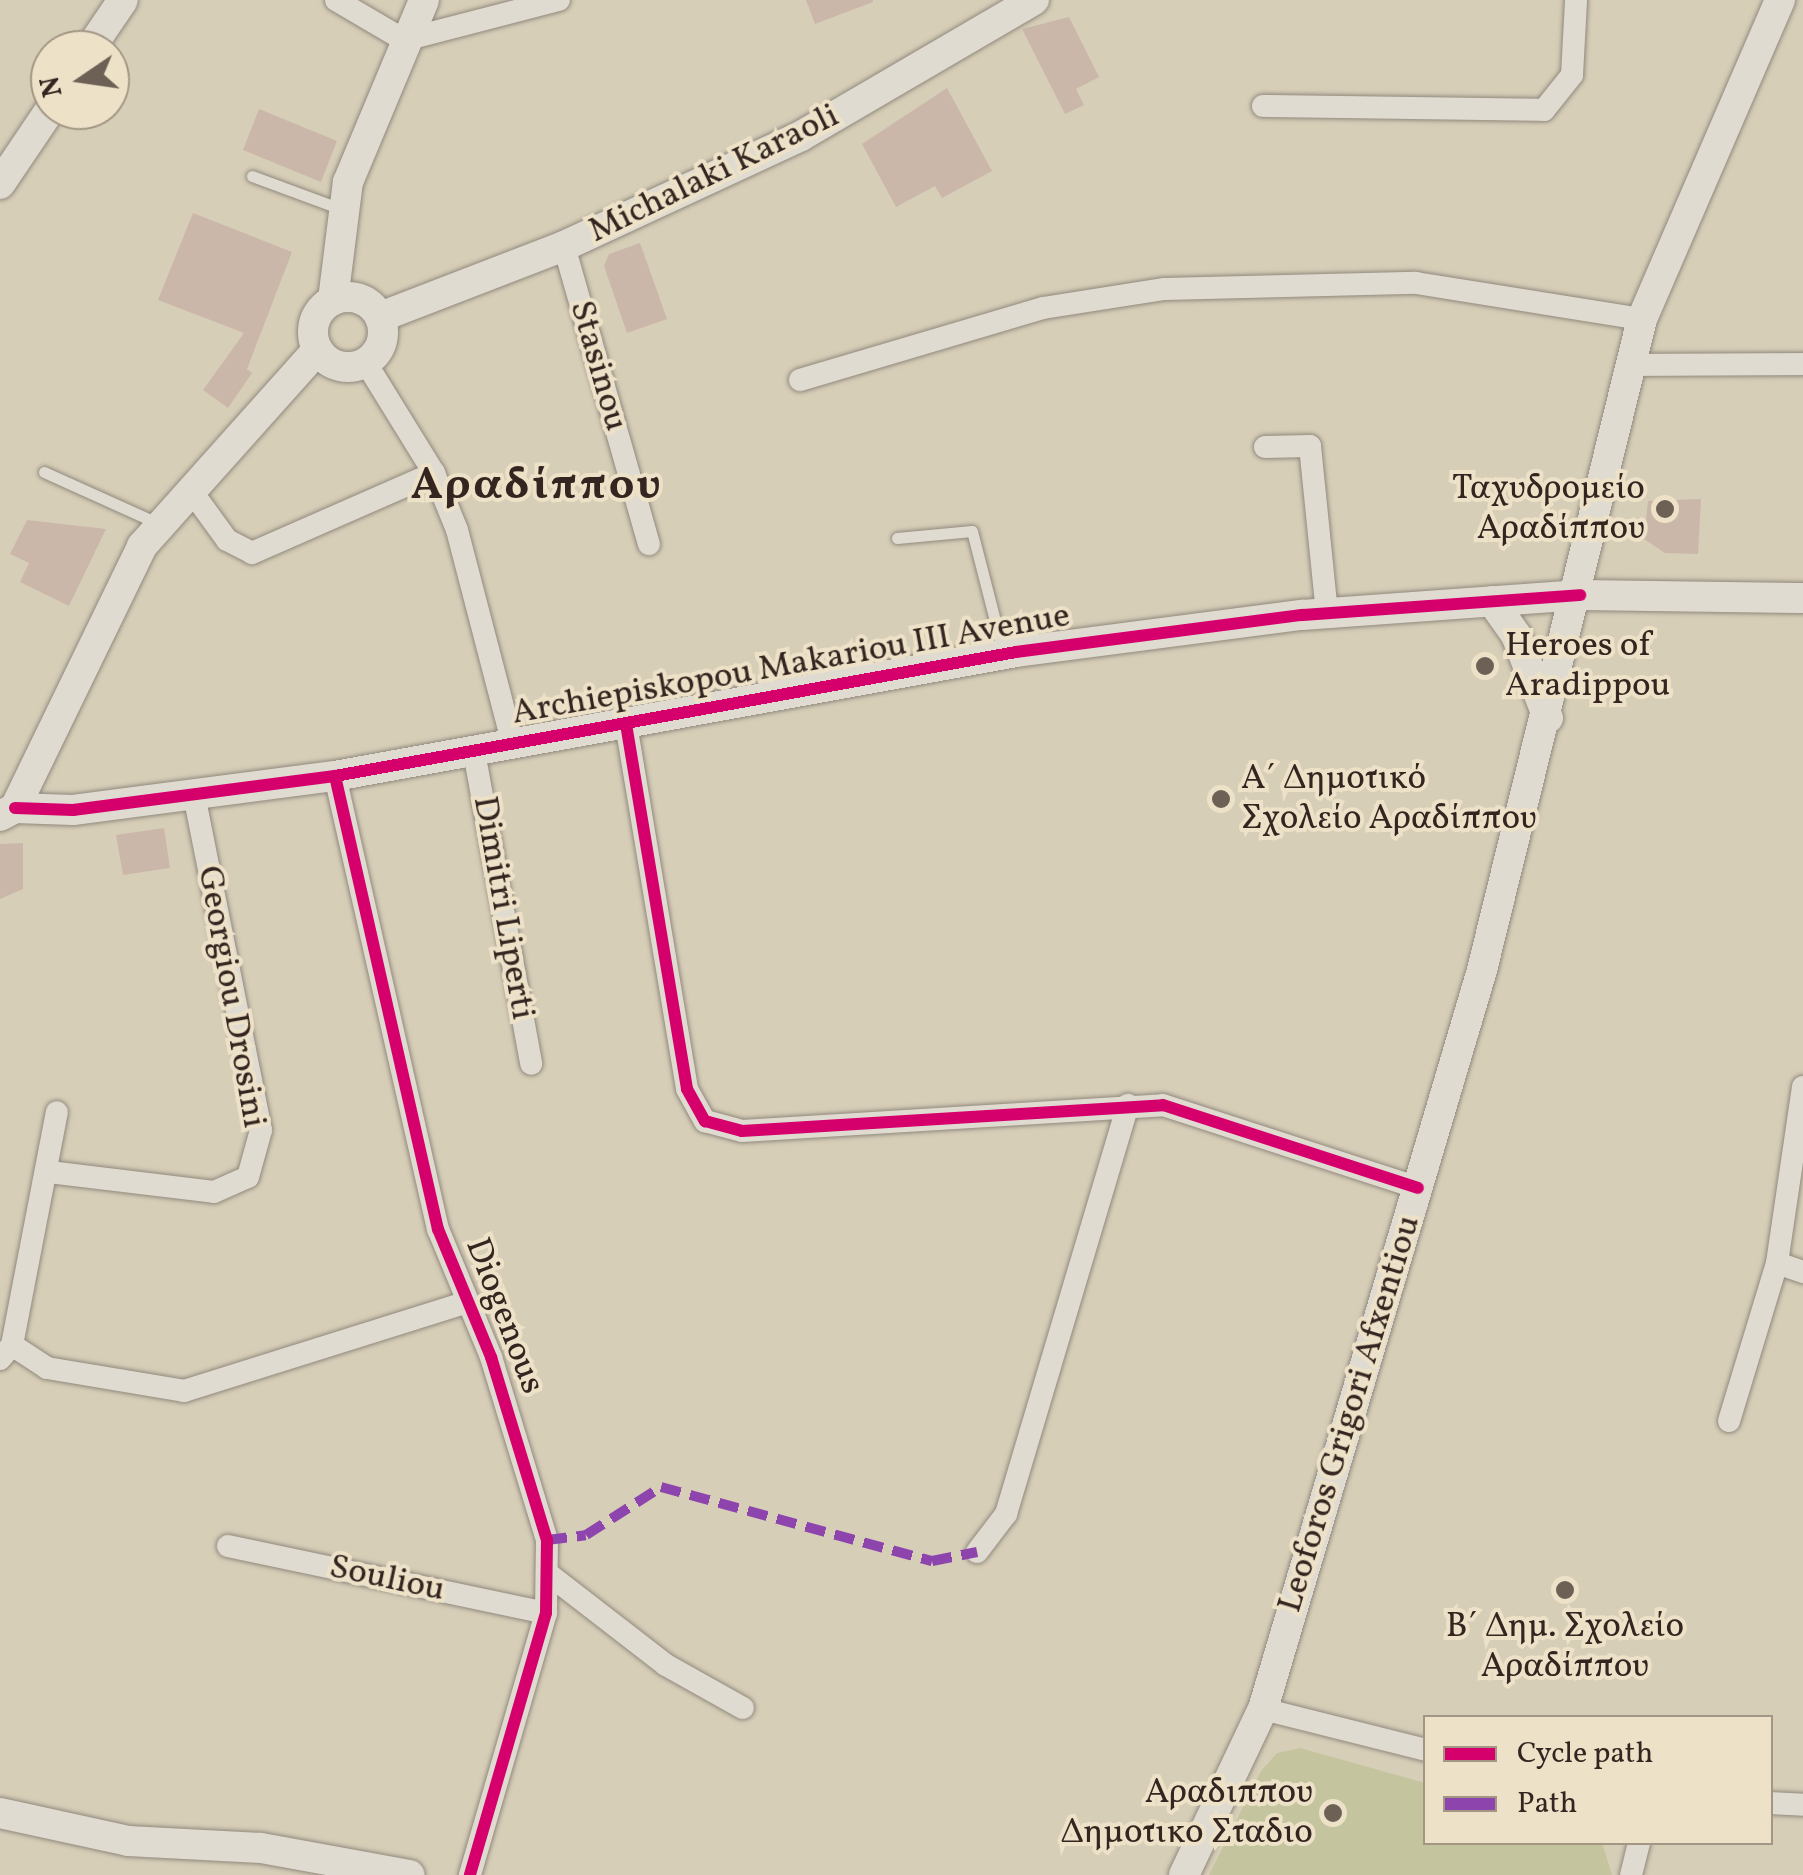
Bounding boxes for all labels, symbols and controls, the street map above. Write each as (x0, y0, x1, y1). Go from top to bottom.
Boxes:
north arrow (30, 30, 130, 130)
text: N (31, 72, 74, 101)
street label: Michalaki Karaoli (582, 95, 846, 253)
street label: Stasinou (559, 296, 637, 436)
district label: Αραδίππου (411, 460, 663, 514)
place label: Ταχυδρομείο Αραδίππου (1452, 468, 1645, 550)
marker: Ταχυδρομείο Αραδίππου (1654, 498, 1676, 520)
street label: Archiepiskopou Makariou III Avenue (509, 595, 1073, 735)
place label: Heroes of Aradippou (1505, 625, 1670, 707)
marker: Heroes of Aradippou (1474, 655, 1496, 677)
place label: Α´ Δημοτικό Σχολείο Αραδίππου (1241, 758, 1537, 840)
marker: Α´ Δημοτικό Σχολείο Αραδίππου (1210, 788, 1232, 810)
street label: Dimitri Liperti (463, 793, 543, 1023)
street label: Georgiou Drosini (187, 863, 275, 1131)
street label: Leoforos Grigori Afxentiou (1270, 1210, 1430, 1618)
street label: Diogenous (455, 1232, 553, 1400)
street label: Souliou (325, 1546, 449, 1612)
marker: Β´ Δημ. Σχολείο Αραδίππου (1554, 1579, 1576, 1601)
place label: Β´ Δημ. Σχολείο Αραδίππου (1446, 1606, 1684, 1688)
legend (1423, 1715, 1773, 1845)
text: Cycle path (1517, 1733, 1653, 1775)
place label: Αραδιππου Δημοτικο Σταδιο (1061, 1772, 1313, 1854)
text: Path (1517, 1783, 1577, 1825)
marker: Αραδιππου Δημοτικο Σταδιο (1322, 1802, 1344, 1824)

